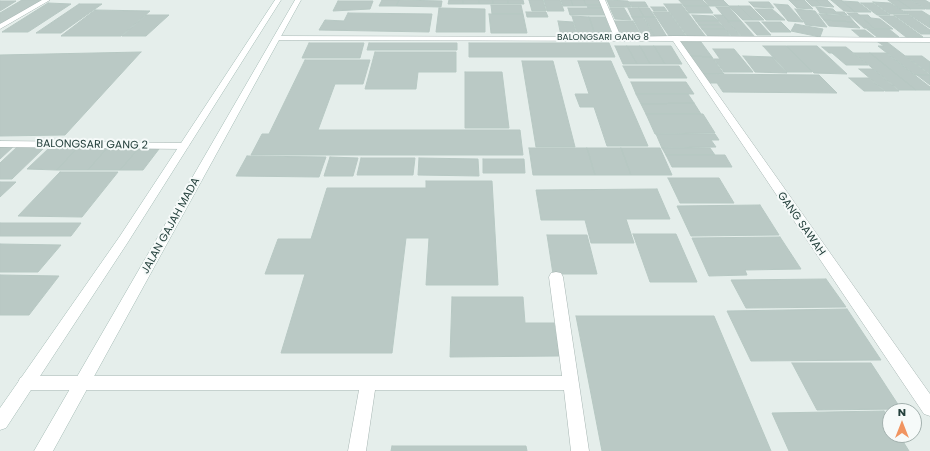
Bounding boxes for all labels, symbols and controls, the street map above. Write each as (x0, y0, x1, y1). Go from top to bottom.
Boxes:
street label: BALONGSARI GANG 8 (557, 33, 649, 43)
street label: BALONGSARI GANG 2 (36, 137, 148, 153)
street label: JALAN GAJAH MADA (139, 176, 203, 276)
street label: GANG SAWAH (774, 190, 828, 258)
north arrow (882, 403, 922, 443)
text: N (898, 404, 906, 420)

